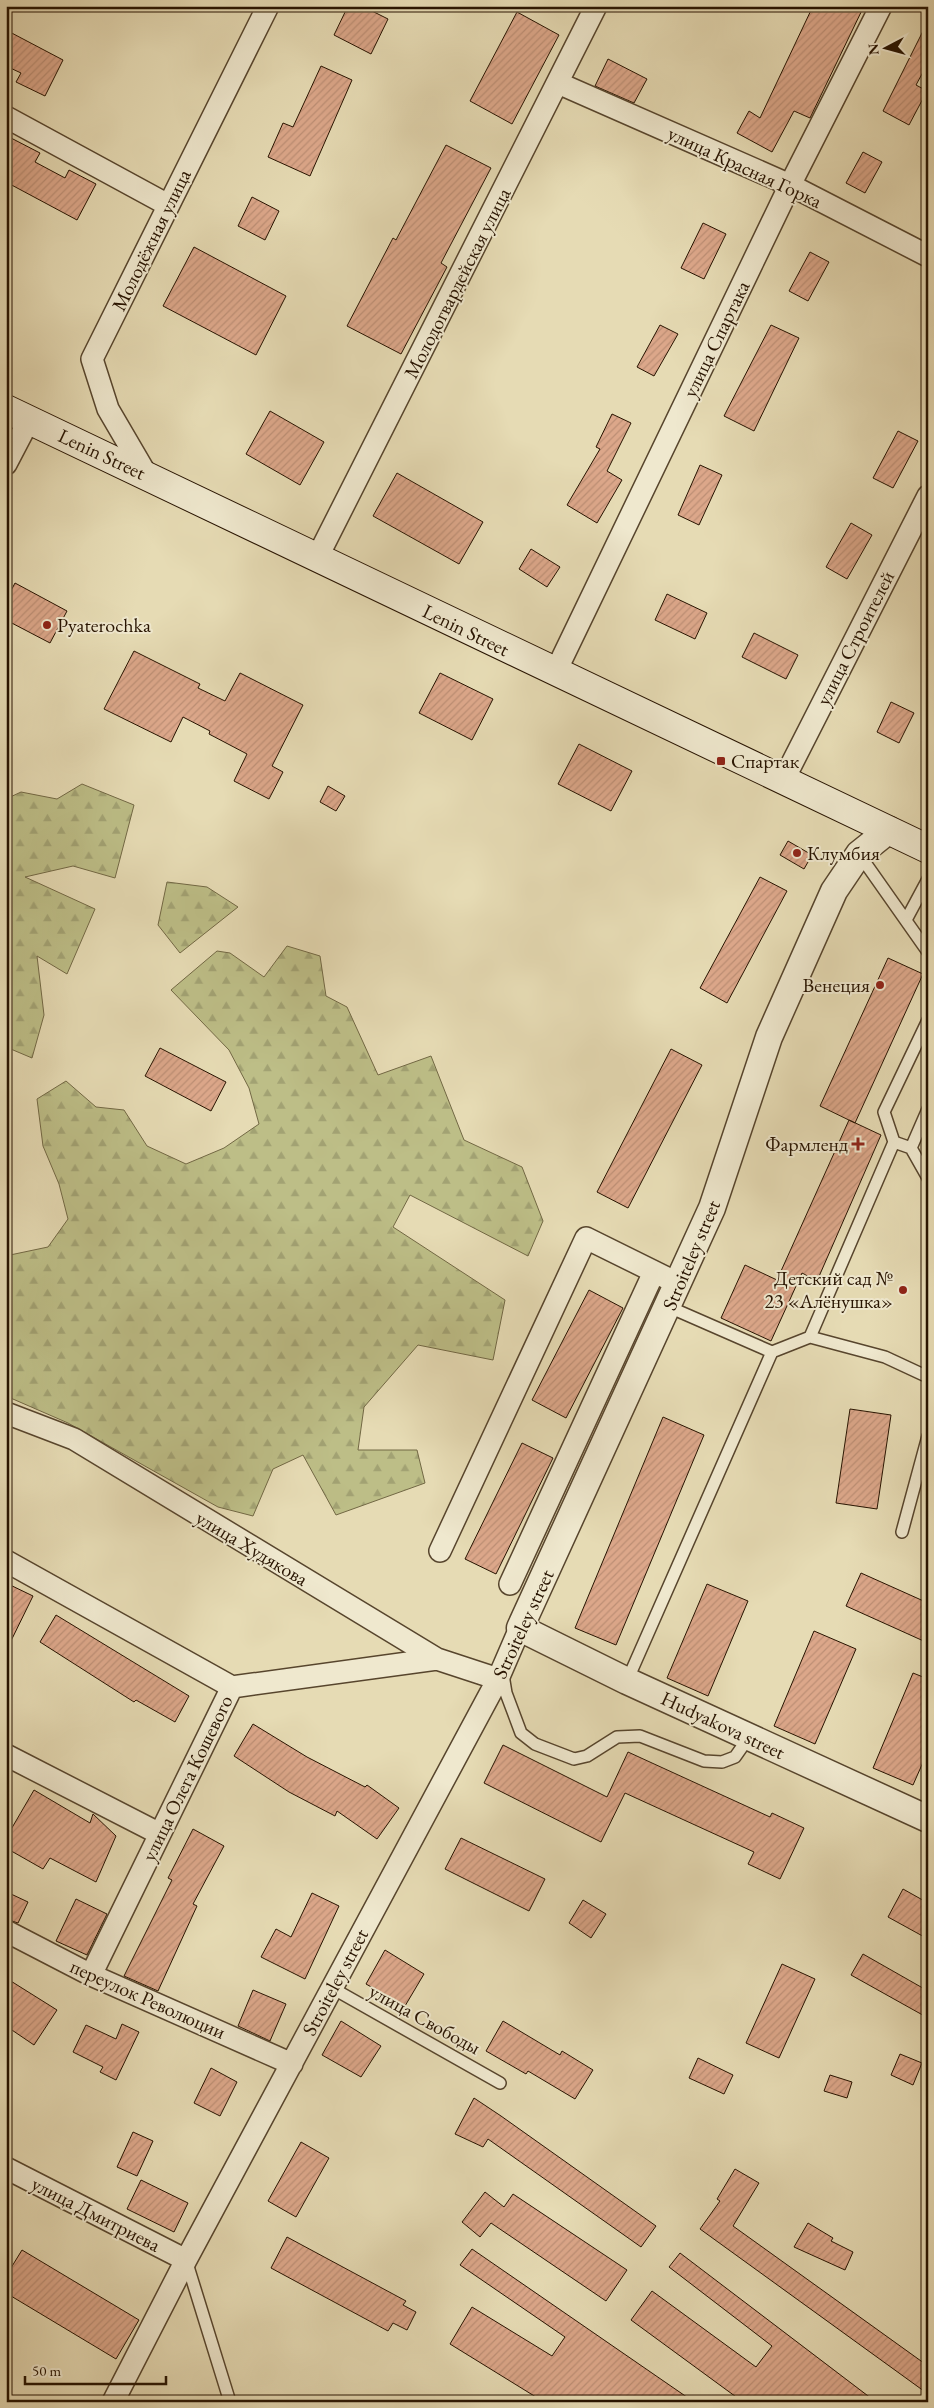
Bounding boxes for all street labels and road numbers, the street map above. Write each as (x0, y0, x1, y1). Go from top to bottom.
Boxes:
street label: улица Красная Горка (664, 120, 826, 214)
street label: Молодёжная улица (105, 165, 197, 315)
street label: Молодогвардейская улица (398, 183, 516, 383)
street label: улица Спартака (677, 276, 755, 402)
street label: Lenin Street (54, 422, 150, 486)
street label: улица Строителей (810, 566, 900, 710)
street label: Lenin Street (418, 598, 514, 662)
street label: Stroiteley street (656, 1195, 726, 1314)
street label: улица Худякова (191, 1504, 313, 1592)
street label: Stroiteley street (486, 1565, 560, 1683)
street label: Hudyakova street (657, 1685, 790, 1765)
street label: улица Олега Кошевого (135, 1691, 239, 1865)
street label: Stroiteley street (296, 1923, 374, 2040)
street label: переулок Революции (66, 1953, 230, 2045)
street label: улица Свободы (365, 1978, 485, 2060)
street label: улица Дмитриева (27, 2170, 165, 2258)

